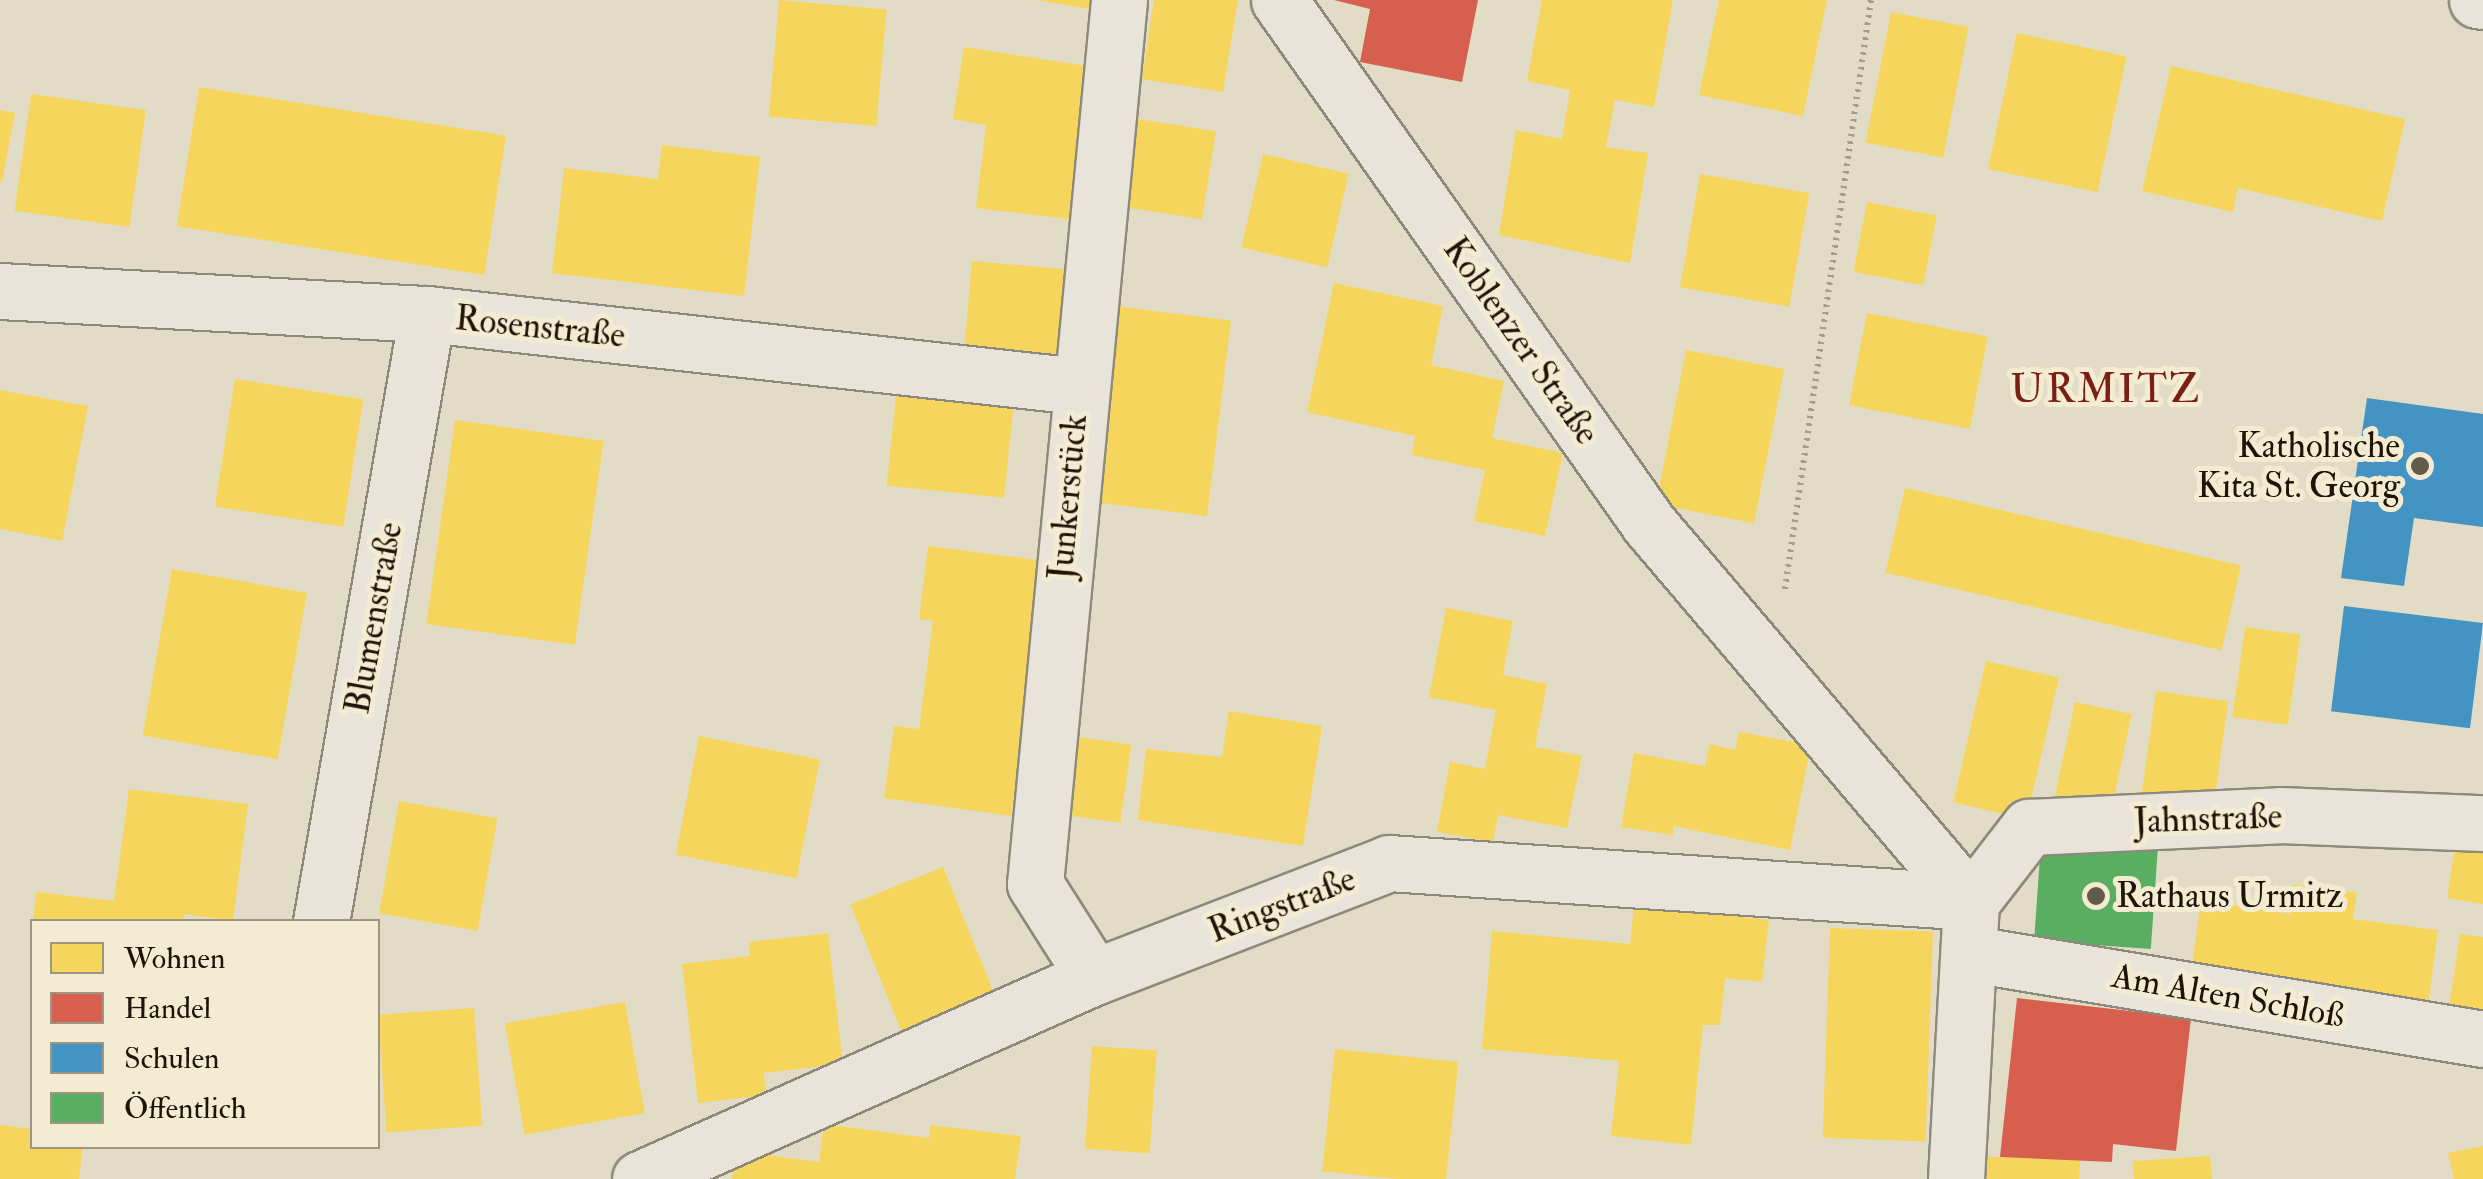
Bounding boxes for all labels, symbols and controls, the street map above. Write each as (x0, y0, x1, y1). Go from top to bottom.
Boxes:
street label: Koblenzer Straße (1434, 229, 1608, 453)
street label: Rosenstraße (453, 297, 627, 357)
district label: URMITZ (2010, 366, 2202, 414)
street label: Junkerstück (1040, 413, 1096, 581)
place label: Katholische Kita St. Georg (2197, 425, 2400, 507)
marker: Katholische Kita St. Georg (2409, 455, 2431, 477)
street label: Blumenstraße (336, 519, 412, 717)
street label: Jahnstraße (2133, 795, 2283, 843)
street label: Ringstraße (1203, 858, 1361, 952)
place label: Rathaus Urmitz (2116, 875, 2343, 917)
marker: Rathaus Urmitz (2085, 885, 2107, 907)
legend (30, 919, 380, 1149)
text: Wohnen (124, 940, 225, 977)
street label: Am Alten Schloß (2108, 955, 2348, 1037)
text: Handel (124, 990, 211, 1027)
text: Schulen (124, 1040, 219, 1077)
text: Öffentlich (124, 1090, 246, 1127)

